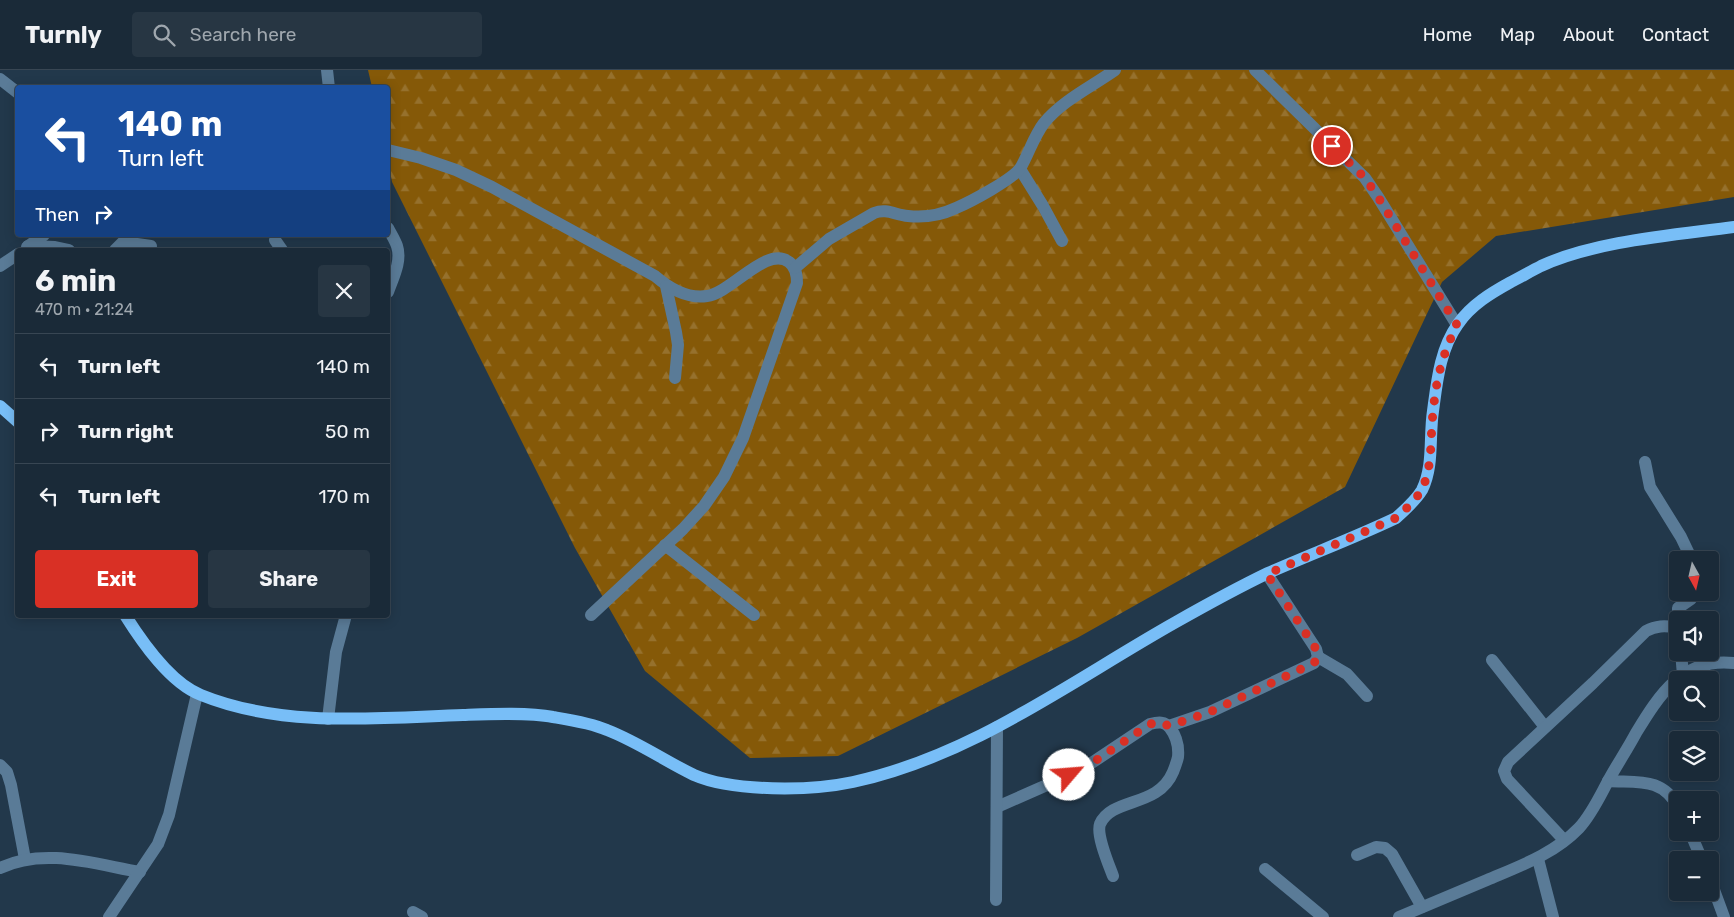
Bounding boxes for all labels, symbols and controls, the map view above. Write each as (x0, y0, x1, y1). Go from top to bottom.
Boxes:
search box (132, 12, 482, 57)
text: Turnly (25, 21, 102, 49)
icon: search (150, 21, 178, 49)
text: Search here (190, 23, 296, 46)
text: Home (1423, 24, 1472, 46)
text: Map (1500, 24, 1535, 46)
text: About (1563, 24, 1614, 46)
text: Contact (1642, 24, 1709, 46)
text: 140 m (118, 103, 223, 145)
icon: left (35, 105, 100, 170)
pin (1311, 125, 1353, 167)
icon: arrive (1318, 132, 1346, 160)
text: Turn left (118, 145, 204, 172)
icon: right (89, 200, 117, 228)
text: Then (35, 203, 79, 226)
text: 6 min (35, 263, 116, 299)
button: close (318, 265, 370, 317)
text: 470 m · 21:24 (35, 300, 134, 319)
icon: left (35, 352, 63, 380)
text: Turn left (78, 355, 160, 378)
text: 140 m (316, 355, 370, 378)
icon: right (35, 417, 63, 445)
text: Turn right (78, 420, 173, 443)
text: 50 m (325, 420, 370, 443)
icon: left (35, 482, 63, 510)
text: Turn left (78, 485, 160, 508)
text: 170 m (319, 485, 370, 508)
button: Exit (35, 550, 198, 608)
button: Share (208, 550, 370, 608)
north arrow (1669, 551, 1719, 601)
map controls (1669, 551, 1719, 901)
button: sound (1669, 611, 1719, 661)
button: search (1669, 671, 1719, 721)
button: layers (1669, 731, 1719, 781)
position arrow (1042, 748, 1094, 800)
button: + (1669, 791, 1719, 841)
button: − (1669, 851, 1719, 901)

